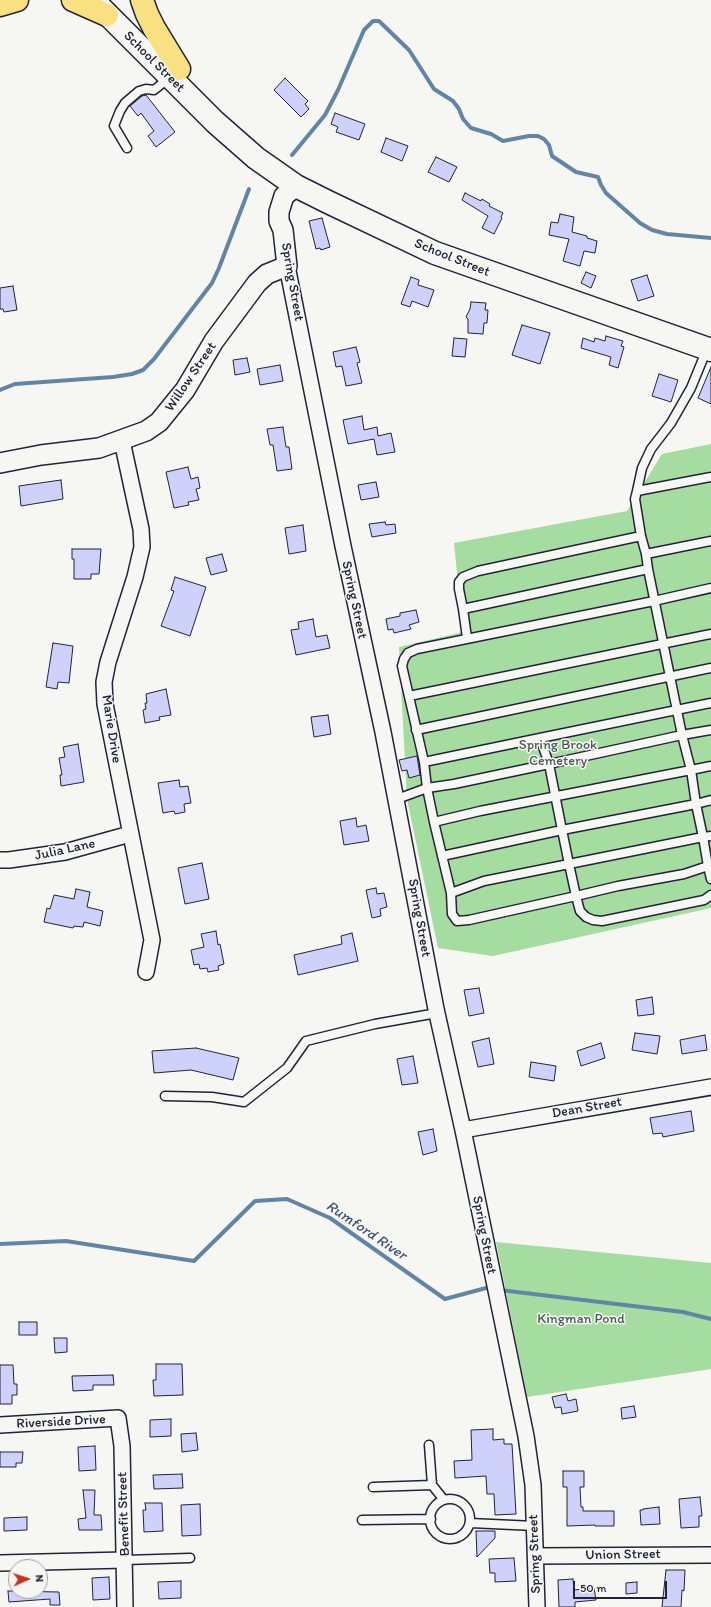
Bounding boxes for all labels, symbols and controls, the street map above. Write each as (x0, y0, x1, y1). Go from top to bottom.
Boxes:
street label: School Street (120, 28, 188, 96)
street label: School Street (412, 235, 492, 281)
street label: Spring Street (277, 241, 307, 323)
street label: Willow Street (162, 339, 220, 415)
street label: Spring Street (338, 559, 370, 641)
street label: Marie Drive (97, 694, 125, 764)
park label: Spring Brook Cemetery (519, 737, 597, 770)
street label: Julia Lane (33, 835, 97, 865)
street label: Spring Street (404, 877, 434, 959)
street label: Dean Street (551, 1094, 623, 1122)
street label: Spring Street (468, 1194, 500, 1276)
water label: Rumford River (322, 1197, 410, 1265)
park label: Kingman Pond (537, 1311, 625, 1327)
street label: Riverside Drive (16, 1411, 106, 1433)
street label: Benefit Street (114, 1471, 134, 1557)
street label: Spring Street (525, 1514, 545, 1594)
street label: Union Street (585, 1546, 661, 1564)
north arrow (8, 1559, 48, 1599)
scale bar (575, 1573, 669, 1599)
text: N (33, 1574, 46, 1582)
text: 50 m (580, 1581, 606, 1595)

